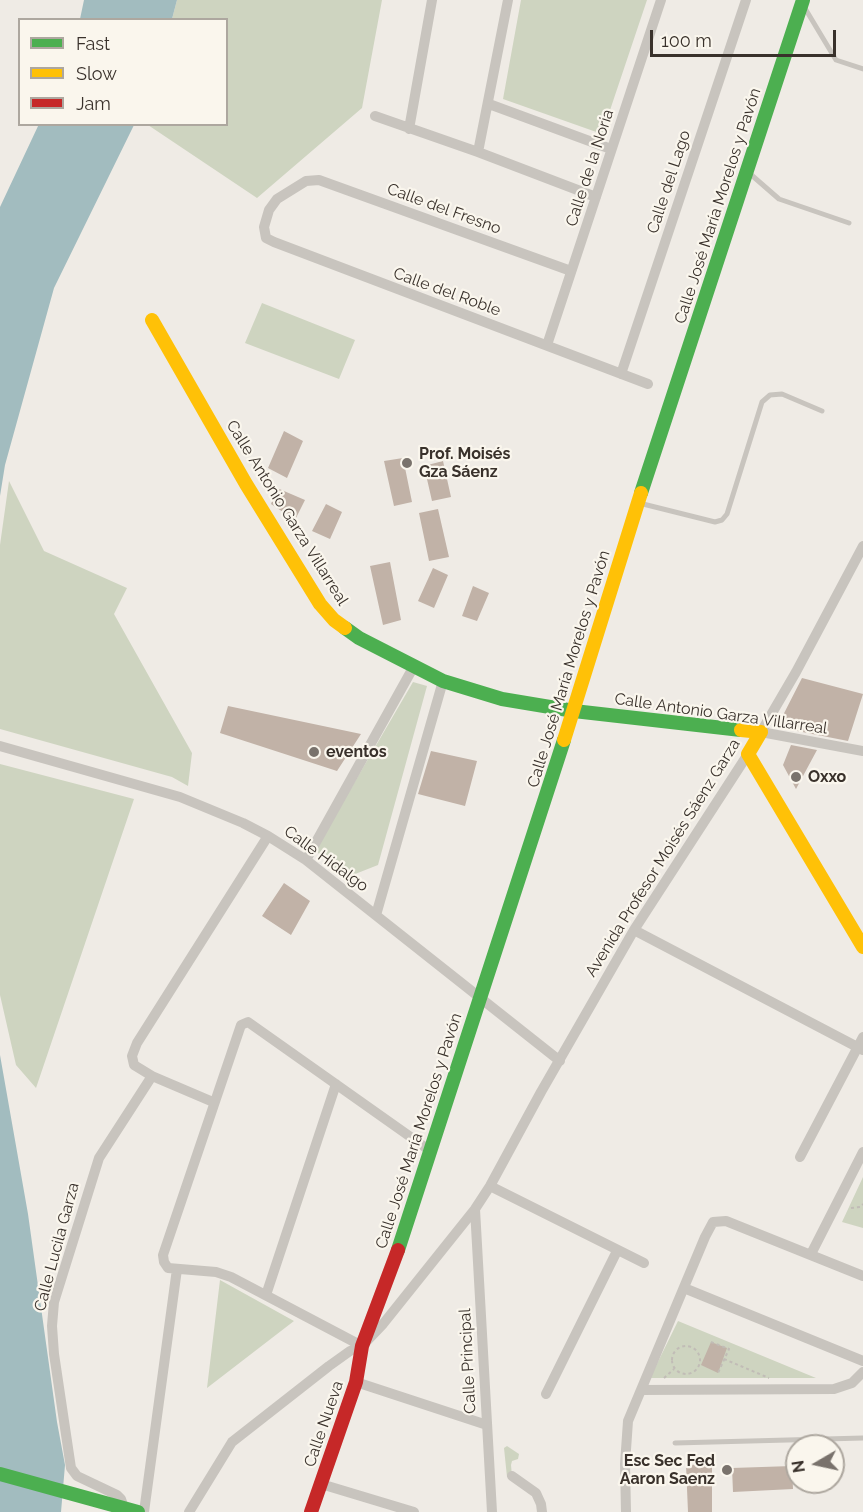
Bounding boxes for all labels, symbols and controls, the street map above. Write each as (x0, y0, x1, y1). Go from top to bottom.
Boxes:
legend (18, 18, 228, 126)
scale bar (653, 18, 839, 56)
text: 100 m (661, 30, 712, 51)
text: Fast (76, 33, 110, 54)
text: Slow (76, 63, 117, 84)
street label: Calle José María Morelos y Pavón (671, 86, 765, 326)
text: Jam (76, 93, 111, 114)
street label: Calle de la Noria (562, 107, 618, 229)
street label: Calle del Lago (643, 128, 695, 236)
street label: Calle del Fresno (384, 179, 504, 239)
street label: Calle del Roble (391, 264, 503, 320)
street label: Calle Antonio Garza Villarreal (222, 417, 352, 609)
place label: Prof. Moisés Gza Sáenz (419, 444, 510, 482)
marker: Prof. Moisés Gza Sáenz (400, 456, 414, 470)
street label: Calle José María Morelos y Pavón (524, 548, 614, 790)
street label: Calle Antonio Garza Villarreal (613, 690, 829, 738)
street label: Avenida Profesor Moisés Sáenz Garza (582, 736, 744, 980)
place label: eventos (326, 742, 387, 762)
marker: eventos (307, 745, 321, 759)
place label: Oxxo (808, 767, 846, 787)
marker: Oxxo (789, 770, 803, 784)
street label: Calle Hidalgo (280, 822, 372, 896)
street label: Calle José María Morelos y Pavón (372, 1011, 466, 1251)
street label: Calle Lucila Garza (31, 1181, 83, 1313)
street label: Calle Principal (456, 1308, 480, 1414)
street label: Calle Nueva (300, 1378, 348, 1470)
north arrow (785, 1434, 845, 1494)
place label: Esc Sec Fed Aaron Saenz (620, 1451, 715, 1489)
text: N (788, 1459, 809, 1474)
marker: Esc Sec Fed Aaron Saenz (720, 1463, 734, 1477)

